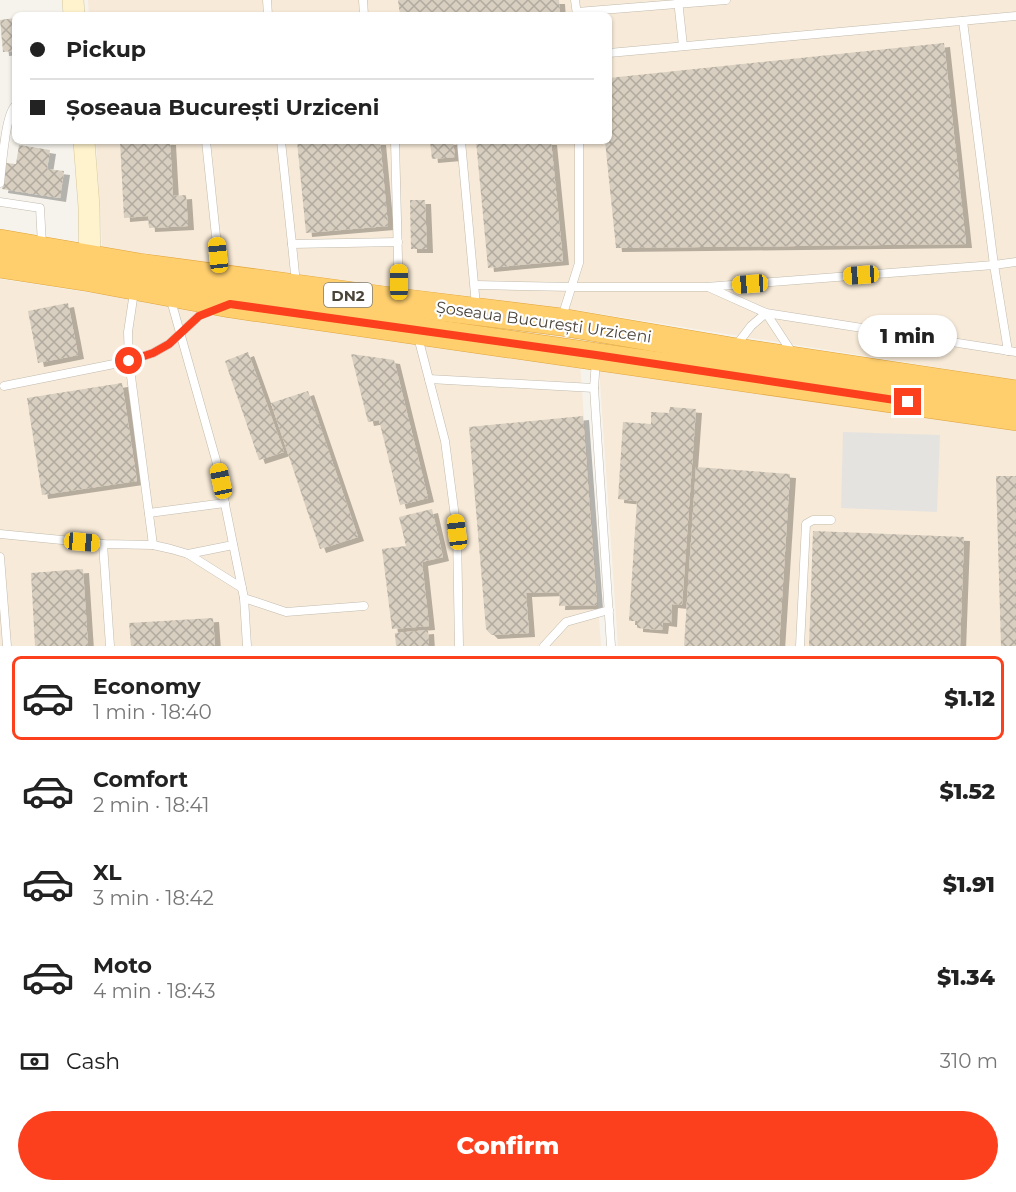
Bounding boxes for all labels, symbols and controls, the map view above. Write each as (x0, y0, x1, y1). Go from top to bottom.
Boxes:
text: Pickup (66, 36, 146, 63)
text: Șoseaua București Urziceni (66, 94, 379, 121)
car (207, 236, 229, 274)
car (390, 264, 408, 300)
car (842, 265, 880, 285)
car (731, 274, 769, 294)
road number: DN2 (324, 283, 372, 307)
street label: Șoseaua București Urziceni (435, 297, 653, 348)
callout: 1 min (858, 315, 958, 357)
text: 1 min (880, 324, 935, 348)
route start (115, 347, 142, 374)
route end (894, 388, 921, 415)
car (208, 462, 234, 500)
car (446, 513, 468, 551)
car (63, 531, 101, 553)
icon: car (21, 671, 75, 725)
text: Economy (93, 673, 201, 700)
text: $1.12 (944, 685, 995, 712)
text: 1 min · 18:40 (93, 700, 212, 724)
icon: car (21, 764, 75, 818)
text: Comfort (93, 766, 188, 793)
text: $1.52 (939, 778, 995, 805)
text: 2 min · 18:41 (93, 793, 209, 817)
icon: car (21, 857, 75, 911)
text: XL (93, 859, 122, 886)
text: $1.91 (943, 871, 995, 898)
text: 3 min · 18:42 (93, 886, 214, 910)
icon: car (21, 950, 75, 1004)
text: Moto (93, 952, 152, 979)
text: $1.34 (937, 964, 995, 991)
text: 4 min · 18:43 (93, 979, 216, 1003)
icon: cash (18, 1045, 51, 1078)
text: Cash (66, 1048, 120, 1075)
text: 310 m (940, 1049, 998, 1073)
button: Confirm (18, 1111, 998, 1180)

